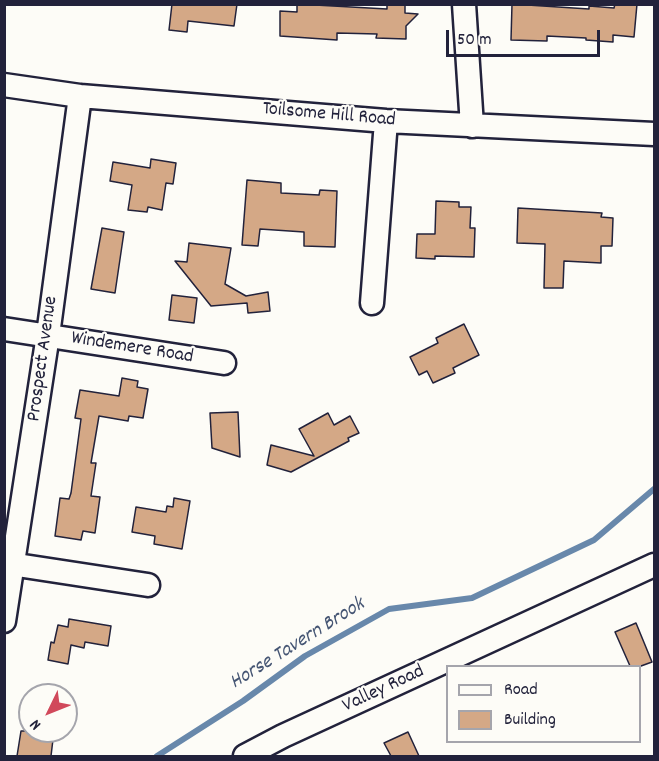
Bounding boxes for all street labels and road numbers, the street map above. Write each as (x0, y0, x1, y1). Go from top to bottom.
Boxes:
street label: Toilsome Hill Road (262, 98, 396, 134)
street label: Prospect Avenue (23, 295, 65, 423)
street label: Windemere Road (69, 328, 195, 370)
street label: Valley Road (339, 661, 429, 719)

